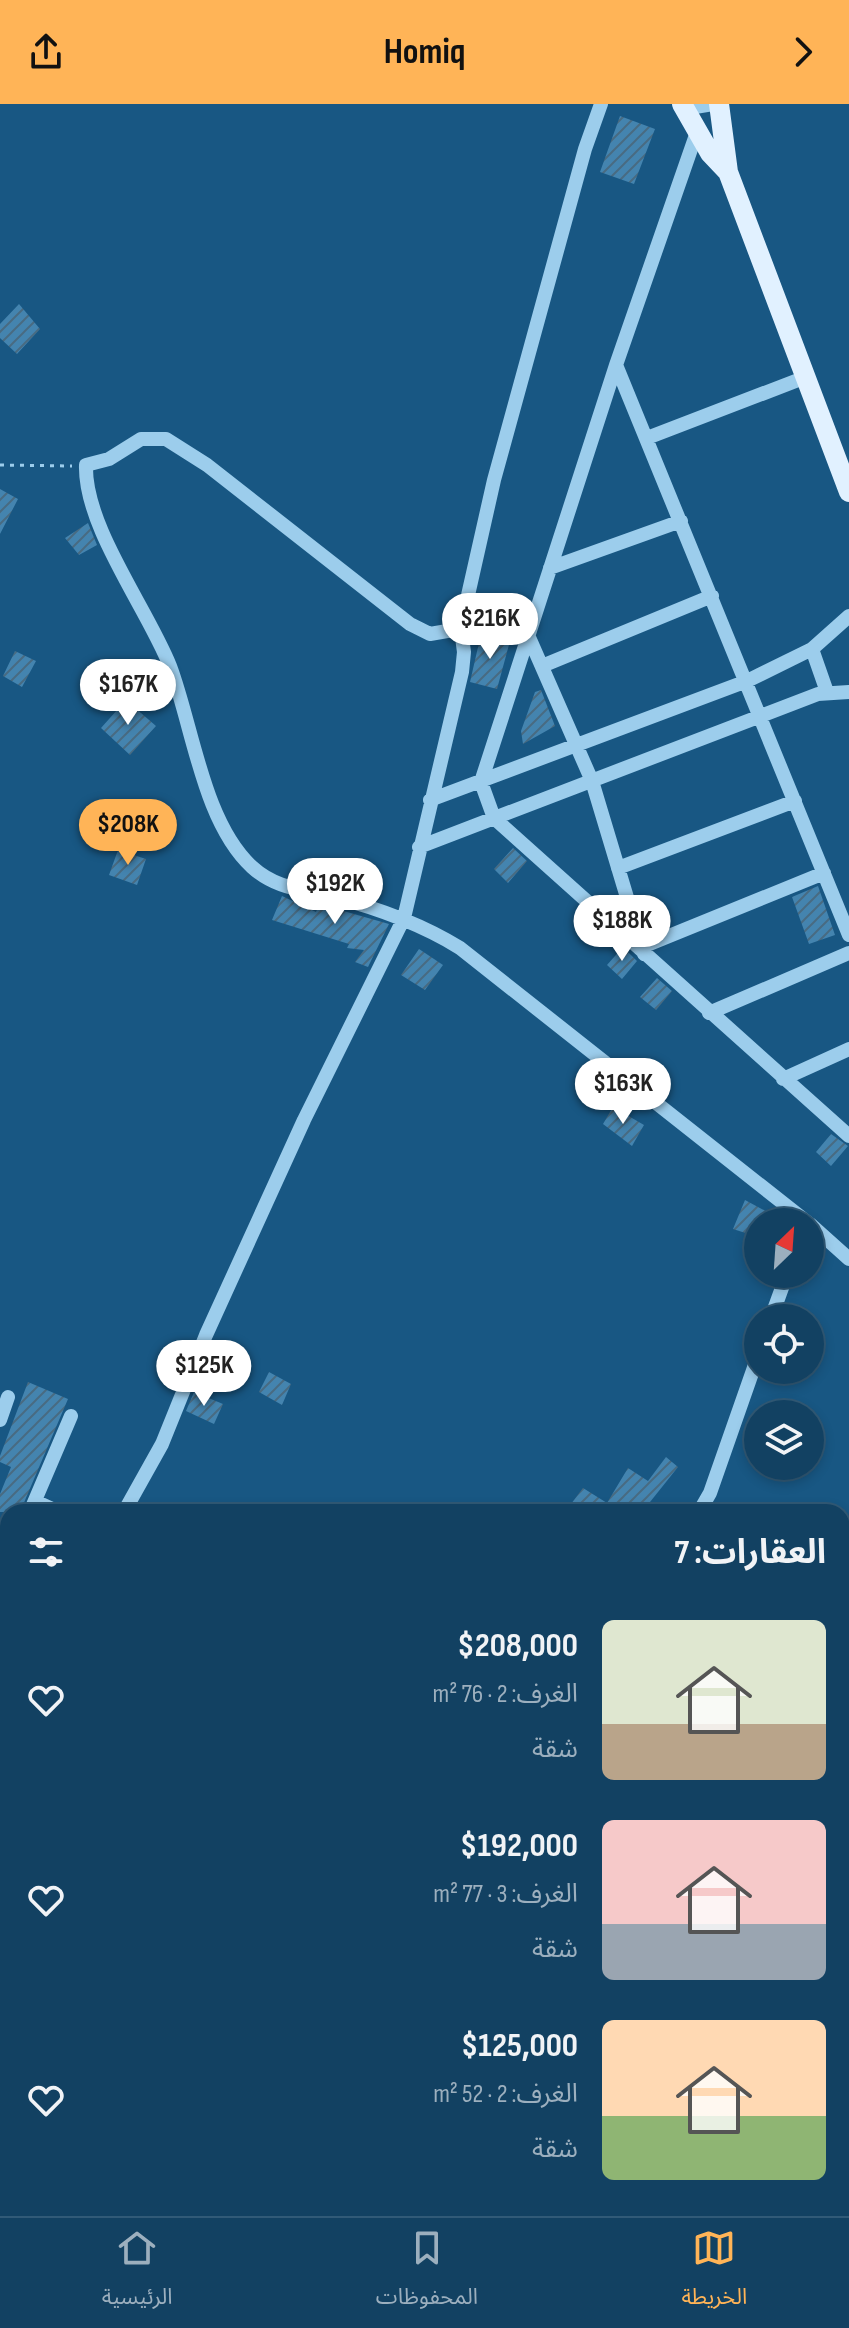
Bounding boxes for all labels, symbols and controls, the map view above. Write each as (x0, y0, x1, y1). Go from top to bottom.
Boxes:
icon: share (24, 30, 68, 74)
icon: forward (781, 30, 825, 74)
text: Homiq (384, 31, 465, 74)
pin: $216K (434, 593, 546, 661)
text: $216K (460, 603, 520, 634)
pin: $167K (72, 659, 184, 727)
text: $167K (98, 669, 158, 700)
pin: $208K (72, 799, 184, 867)
text: $208K (97, 809, 159, 840)
pin: $192K (279, 858, 391, 926)
text: $192K (305, 868, 365, 899)
pin: $188K (566, 895, 678, 963)
text: $188K (592, 905, 652, 936)
pin: $163K (567, 1058, 679, 1126)
text: $163K (593, 1068, 653, 1099)
north arrow (744, 1208, 824, 1288)
map controls (744, 1208, 824, 1480)
button: locate (744, 1304, 824, 1384)
pin: $125K (148, 1340, 260, 1408)
text: $125K (174, 1350, 234, 1381)
button: layers (744, 1400, 824, 1480)
icon: filters (24, 1530, 68, 1574)
text: العقارات: 7 (674, 1532, 826, 1573)
text: $208,000 (457, 1625, 578, 1666)
icon: home (666, 1652, 762, 1748)
icon: heart (24, 1678, 68, 1722)
text: الغرف: 2 · 76 m² (433, 1679, 578, 1710)
text: شقة (532, 1734, 578, 1765)
text: $192,000 (460, 1825, 578, 1866)
icon: home (666, 1852, 762, 1948)
icon: heart (24, 1878, 68, 1922)
text: الغرف: 3 · 77 m² (433, 1879, 578, 1910)
text: شقة (532, 1934, 578, 1965)
text: $125,000 (461, 2025, 578, 2066)
icon: home (666, 2052, 762, 2148)
icon: heart (24, 2078, 68, 2122)
text: الغرف: 2 · 52 m² (433, 2079, 578, 2110)
text: شقة (532, 2134, 578, 2165)
tab: الرئيسية (102, 2226, 172, 2320)
tab: المحفوظات (376, 2226, 478, 2320)
tab: الخريطة (681, 2226, 747, 2320)

